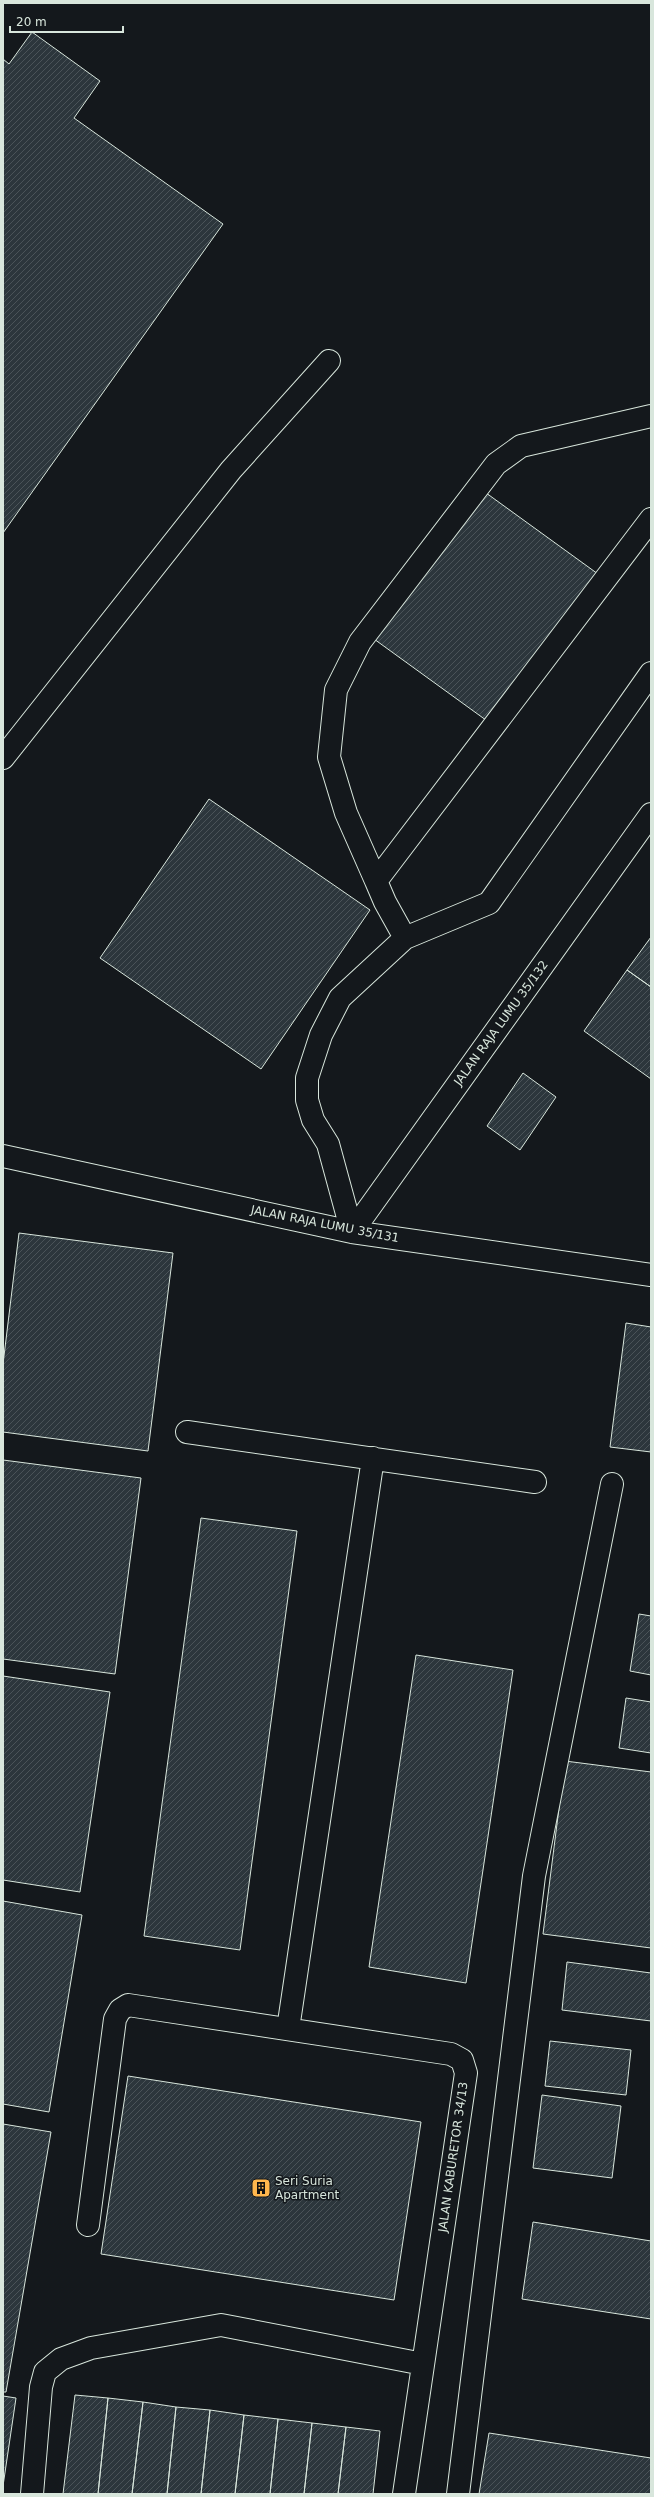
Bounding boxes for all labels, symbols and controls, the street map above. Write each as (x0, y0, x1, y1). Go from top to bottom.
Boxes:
scale bar (10, 8, 123, 34)
text: 20 m (16, 15, 47, 29)
street label: JALAN RAJA LUMU 35/132 (450, 958, 551, 1089)
street label: JALAN RAJA LUMU 35/131 (249, 1203, 400, 1245)
street label: JALAN KABURETOR 34/13 (435, 2081, 470, 2234)
place label: Seri Suria Apartment (275, 2174, 339, 2202)
building icon: Seri Suria Apartment (250, 2177, 272, 2199)

